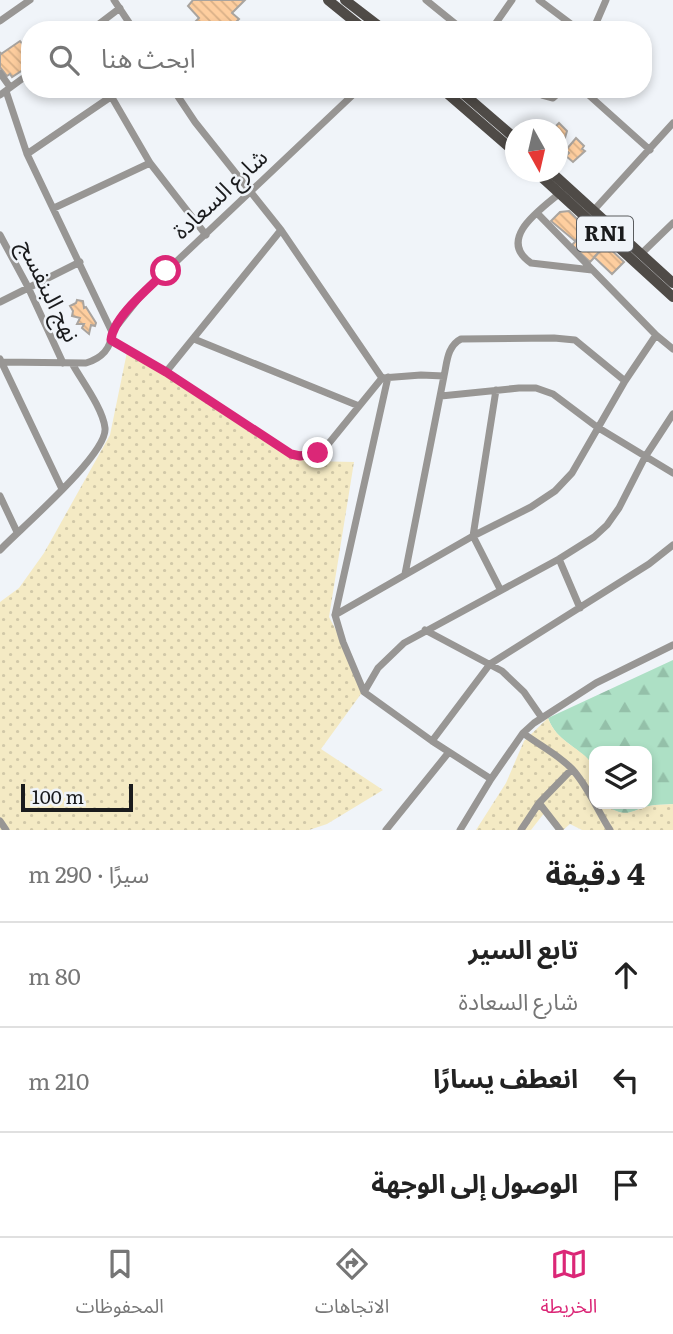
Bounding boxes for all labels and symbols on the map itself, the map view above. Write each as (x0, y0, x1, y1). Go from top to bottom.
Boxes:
north arrow (505, 119, 568, 182)
street label: شارع السعادة (163, 139, 275, 247)
road number: RN1 (577, 216, 633, 252)
street label: نهج البنفسج (10, 233, 90, 348)
route start (150, 255, 181, 286)
route end (302, 437, 333, 468)
scale bar (21, 781, 133, 813)

